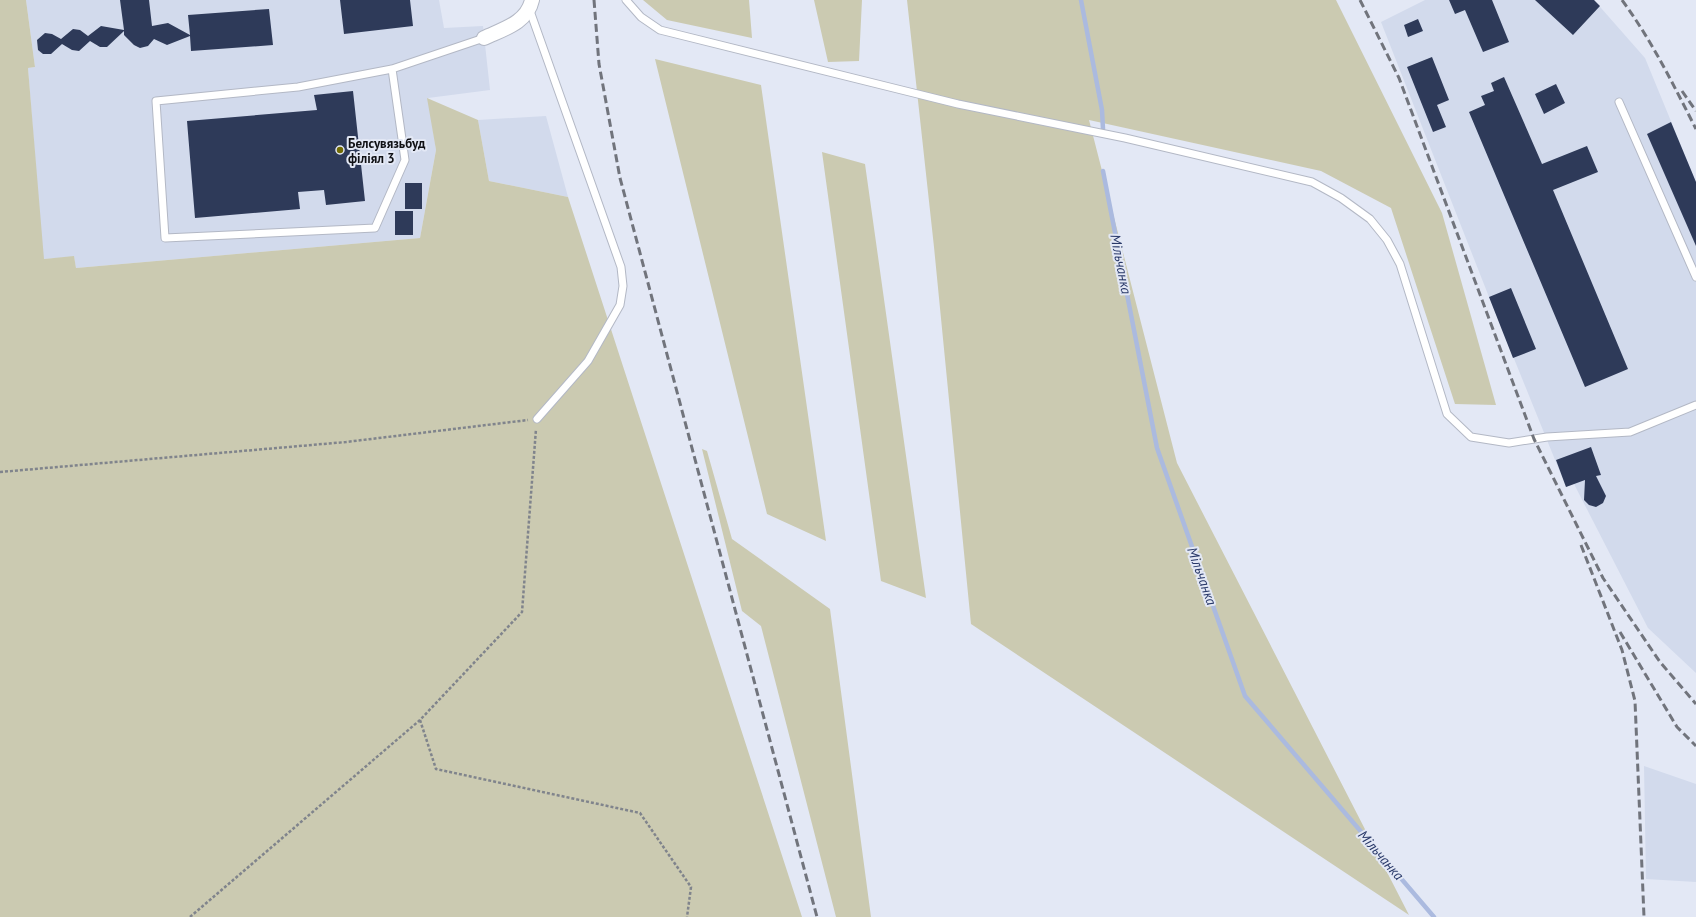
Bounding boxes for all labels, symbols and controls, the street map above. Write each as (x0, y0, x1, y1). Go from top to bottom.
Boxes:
place label: Белсувязьбуд філіял 3 (348, 135, 426, 167)
marker: Белсувязьбуд філіял 3 (335, 145, 345, 155)
water label: Мільчанка (1106, 233, 1136, 296)
water label: Мільчанка (1183, 544, 1221, 608)
water label: Мільчанка (1354, 826, 1408, 884)

